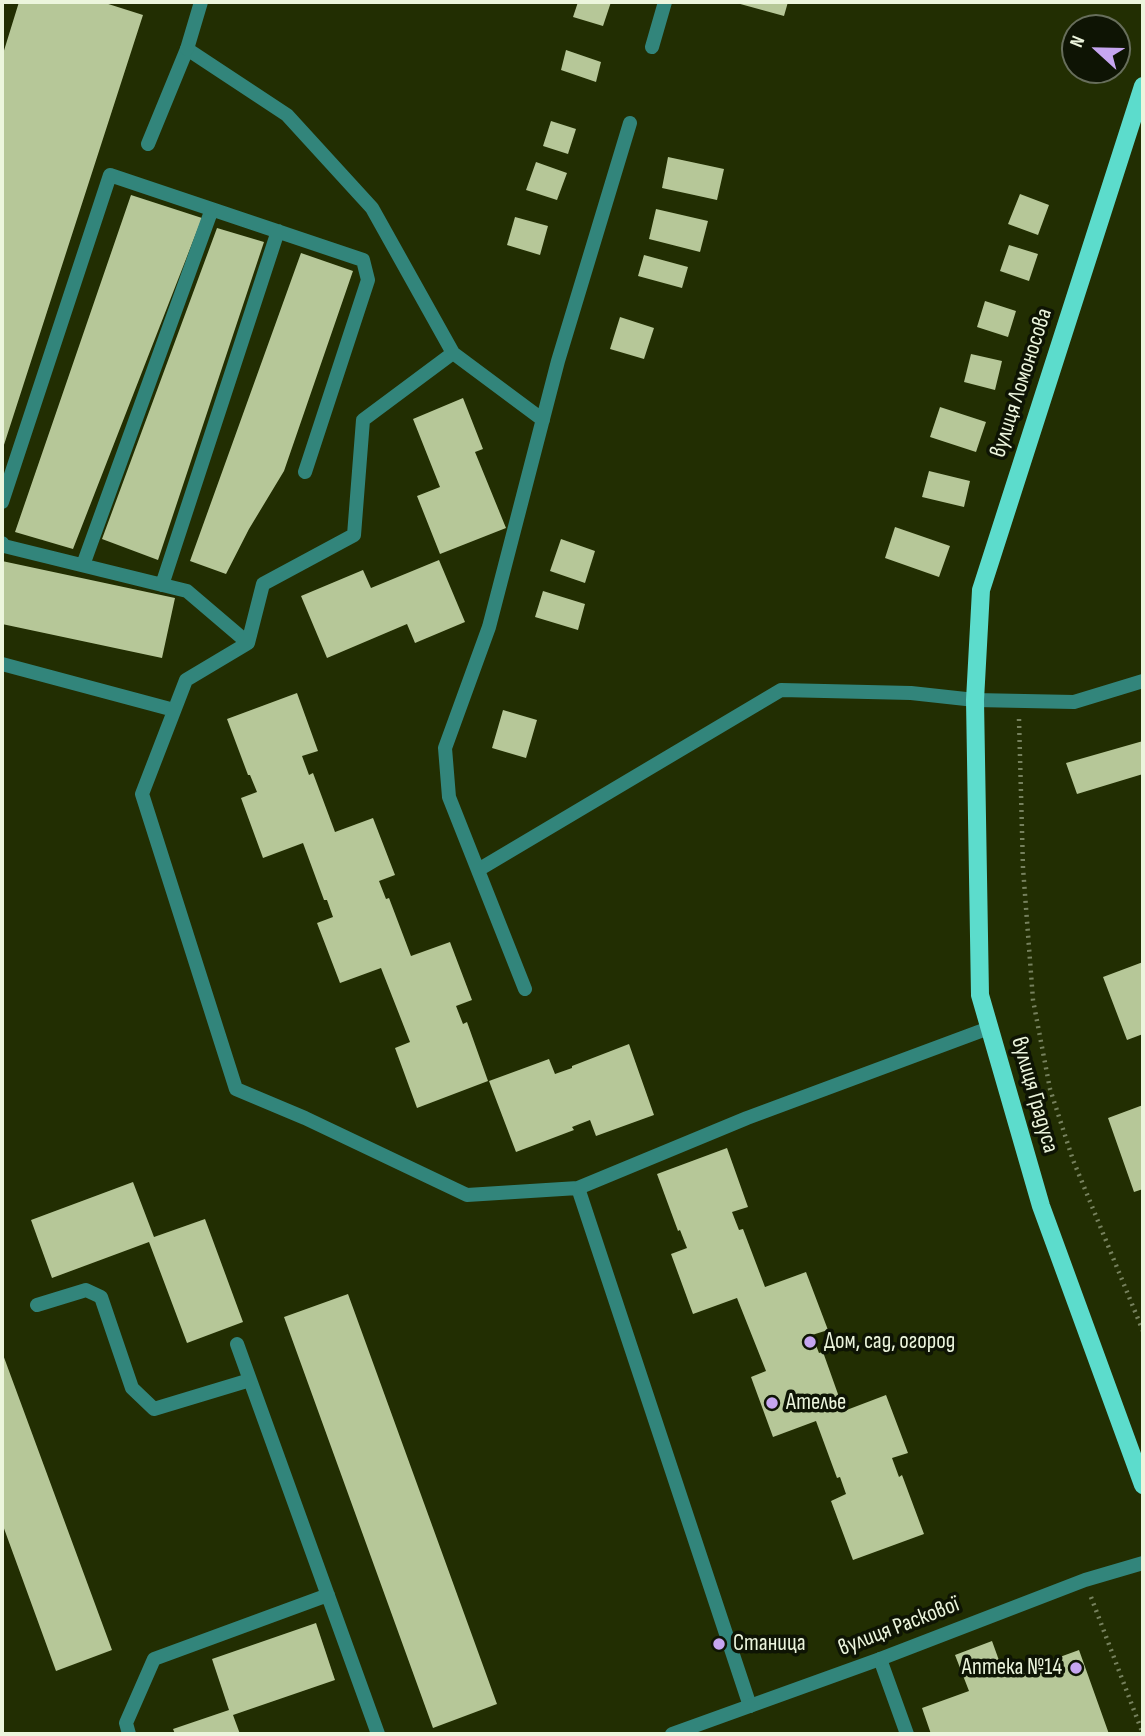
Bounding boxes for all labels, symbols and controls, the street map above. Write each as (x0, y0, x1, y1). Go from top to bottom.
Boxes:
north arrow (1061, 14, 1131, 84)
text: N (1065, 33, 1090, 51)
street label: вулиця Ломоносова (985, 305, 1059, 461)
street label: вулиця Градуса (1004, 1034, 1064, 1156)
place label: Дом, сад, огород (824, 1328, 955, 1356)
marker: Дом, сад, огород (802, 1334, 818, 1350)
place label: Ателье (786, 1389, 846, 1417)
marker: Ателье (764, 1395, 780, 1411)
street label: вулиця Раскової (835, 1591, 963, 1663)
place label: Станица (733, 1630, 805, 1658)
marker: Станица (711, 1636, 727, 1652)
place label: Аптека №14 (962, 1654, 1062, 1682)
marker: Аптека №14 (1068, 1660, 1084, 1676)

